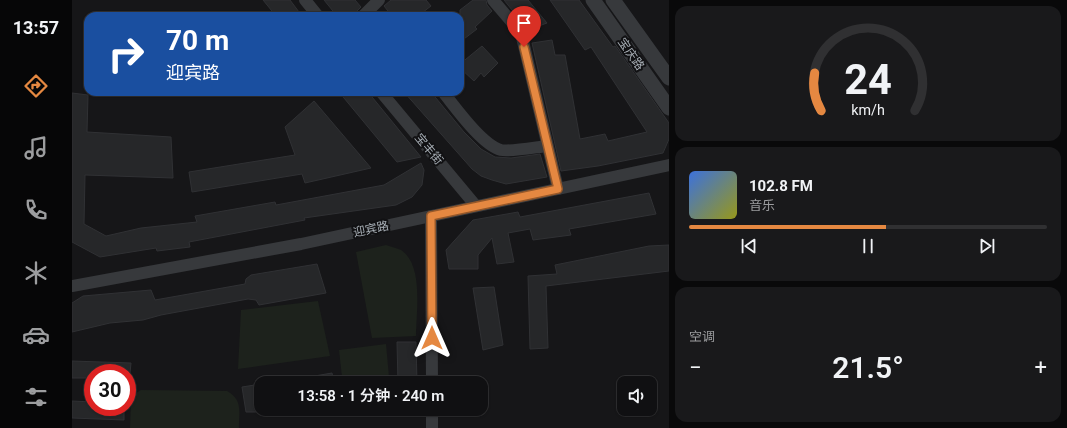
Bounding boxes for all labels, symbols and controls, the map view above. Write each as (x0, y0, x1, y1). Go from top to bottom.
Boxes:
pin (507, 6, 541, 47)
icon: arrive (513, 12, 535, 34)
text: 13:57 (13, 17, 59, 38)
text: 70 m (166, 24, 229, 57)
icon: right (100, 28, 152, 80)
street label: 宝庆路 (615, 35, 647, 73)
text: 24 (844, 55, 892, 104)
text: 迎宾路 (166, 62, 220, 83)
icon: directions (22, 72, 50, 100)
text: km/h (851, 102, 885, 118)
street label: 宝丰街 (412, 131, 446, 167)
icon: music (22, 134, 50, 162)
text: 102.8 FM (749, 177, 813, 195)
icon: phone (22, 196, 50, 224)
text: 音乐 (749, 198, 775, 213)
street label: 迎宾路 (352, 218, 390, 240)
icon: previous (738, 235, 760, 257)
icon: pause (857, 235, 879, 257)
icon: next (976, 235, 998, 257)
icon: climate (22, 259, 50, 287)
position arrow (411, 317, 453, 359)
icon: car (22, 321, 50, 349)
text: 空调 (689, 329, 715, 344)
text: 21.5° (832, 350, 904, 385)
text: − (689, 355, 702, 380)
text: + (1035, 355, 1047, 380)
speed limit sign: 30 (84, 364, 136, 416)
map controls (617, 376, 657, 416)
button: sound (617, 376, 657, 416)
icon: filters (22, 383, 50, 411)
text: 13:58 · 1 分钟 · 240 m (298, 387, 444, 405)

